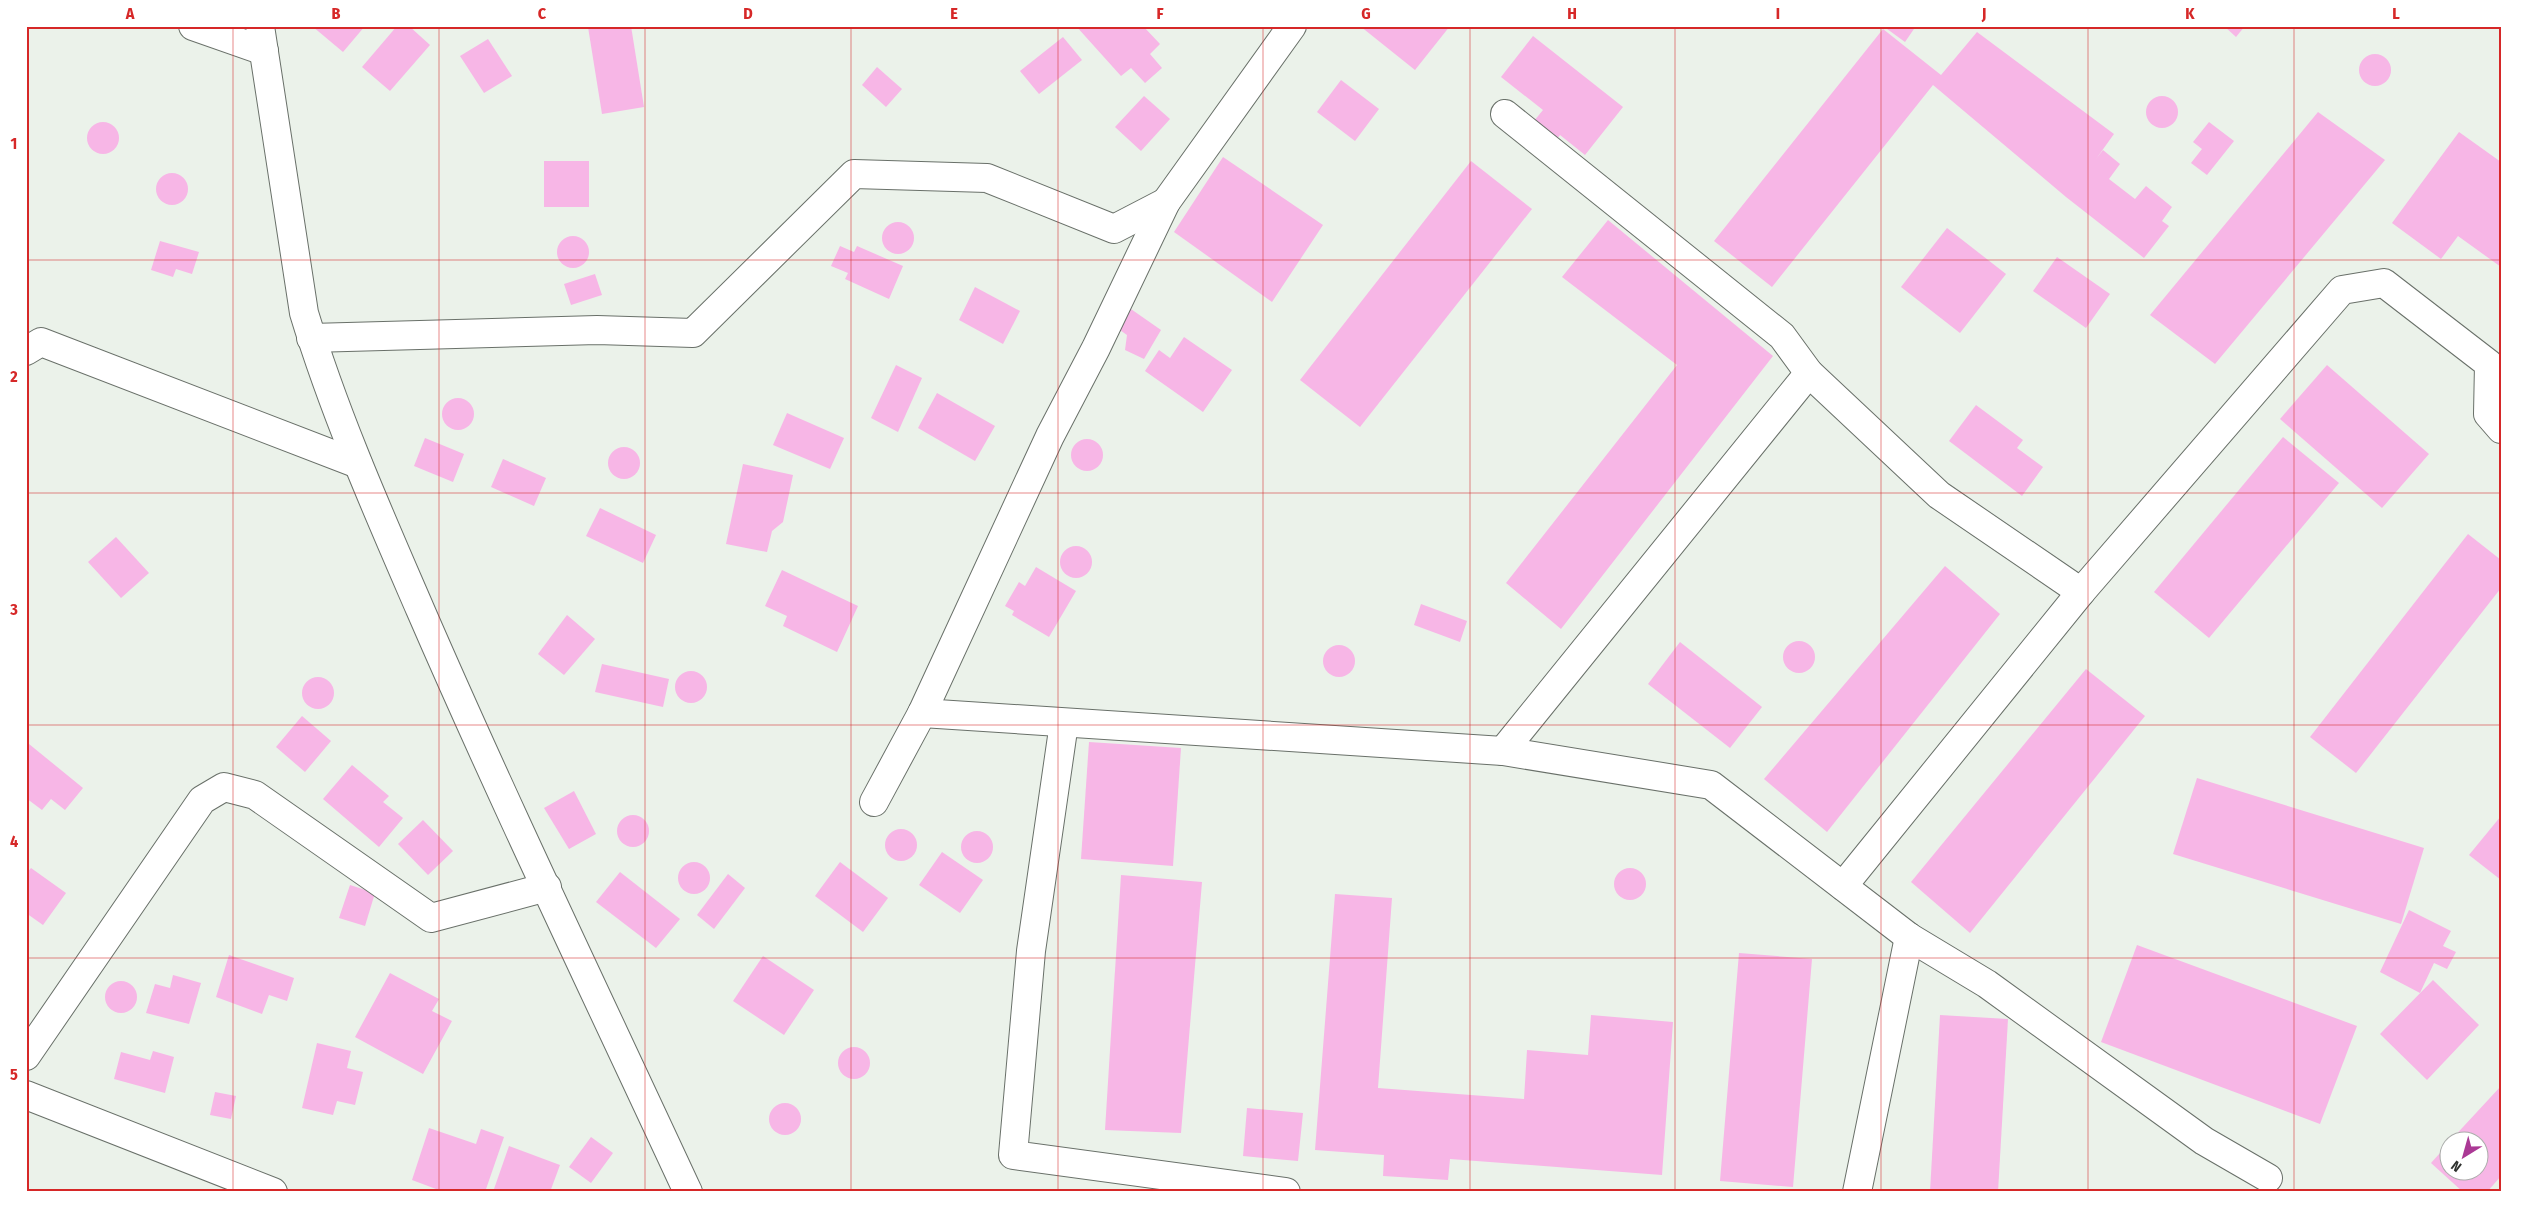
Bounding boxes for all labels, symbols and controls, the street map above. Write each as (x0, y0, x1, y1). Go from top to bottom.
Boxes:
text: A (125, 4, 135, 23)
text: B (332, 4, 341, 23)
text: C (538, 4, 547, 23)
text: D (743, 4, 753, 23)
text: E (950, 4, 958, 23)
text: F (1156, 4, 1164, 23)
text: G (1361, 4, 1371, 23)
text: H (1567, 4, 1577, 23)
text: I (1776, 4, 1780, 23)
text: J (1981, 4, 1986, 23)
text: K (2185, 4, 2195, 23)
text: L (2392, 4, 2400, 23)
text: 1 (11, 134, 17, 153)
text: 2 (9, 367, 18, 386)
text: 3 (9, 600, 18, 619)
text: 4 (10, 832, 18, 851)
text: 5 (10, 1065, 18, 1084)
north arrow (2440, 1130, 2490, 1180)
text: N (2448, 1157, 2465, 1175)

